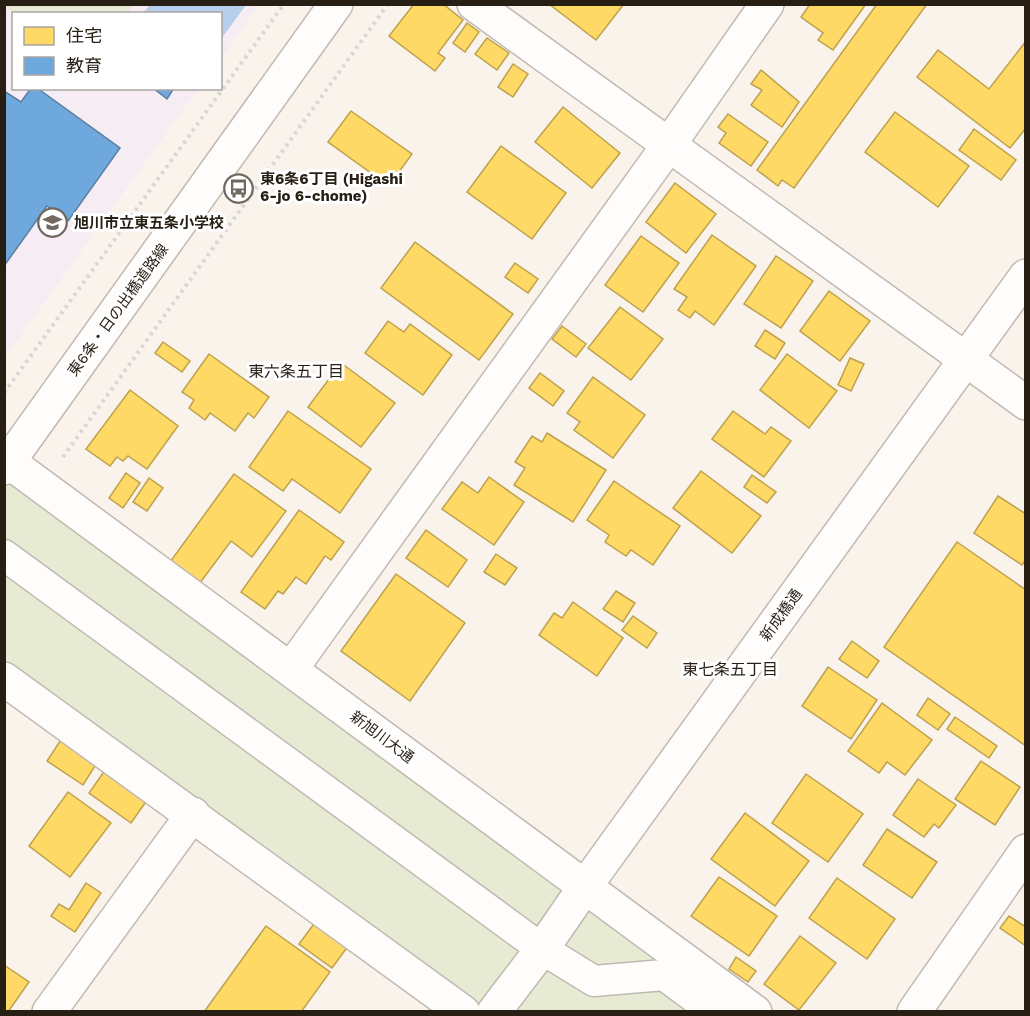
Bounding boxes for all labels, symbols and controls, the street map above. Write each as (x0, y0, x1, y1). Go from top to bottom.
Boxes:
legend (12, 12, 222, 90)
text: 住宅 (66, 25, 102, 46)
text: 教育 (66, 55, 102, 76)
place label: 東6条6丁目 (Higashi 6-jo 6-chome) (260, 170, 403, 205)
bus stop icon: 東6条6丁目 (Higashi 6-jo 6-chome) (223, 172, 255, 204)
school or university icon: 旭川市立東五条小学校 (37, 207, 69, 239)
place label: 旭川市立東五条小学校 (74, 214, 224, 232)
street label: 東6条・日の出橋道路線 (64, 240, 172, 380)
district label: 東六条五丁目 (248, 362, 344, 381)
street label: 新成橋通 (756, 585, 806, 645)
district label: 東七条五丁目 (682, 660, 778, 679)
street label: 新旭川大通 (347, 707, 417, 767)

